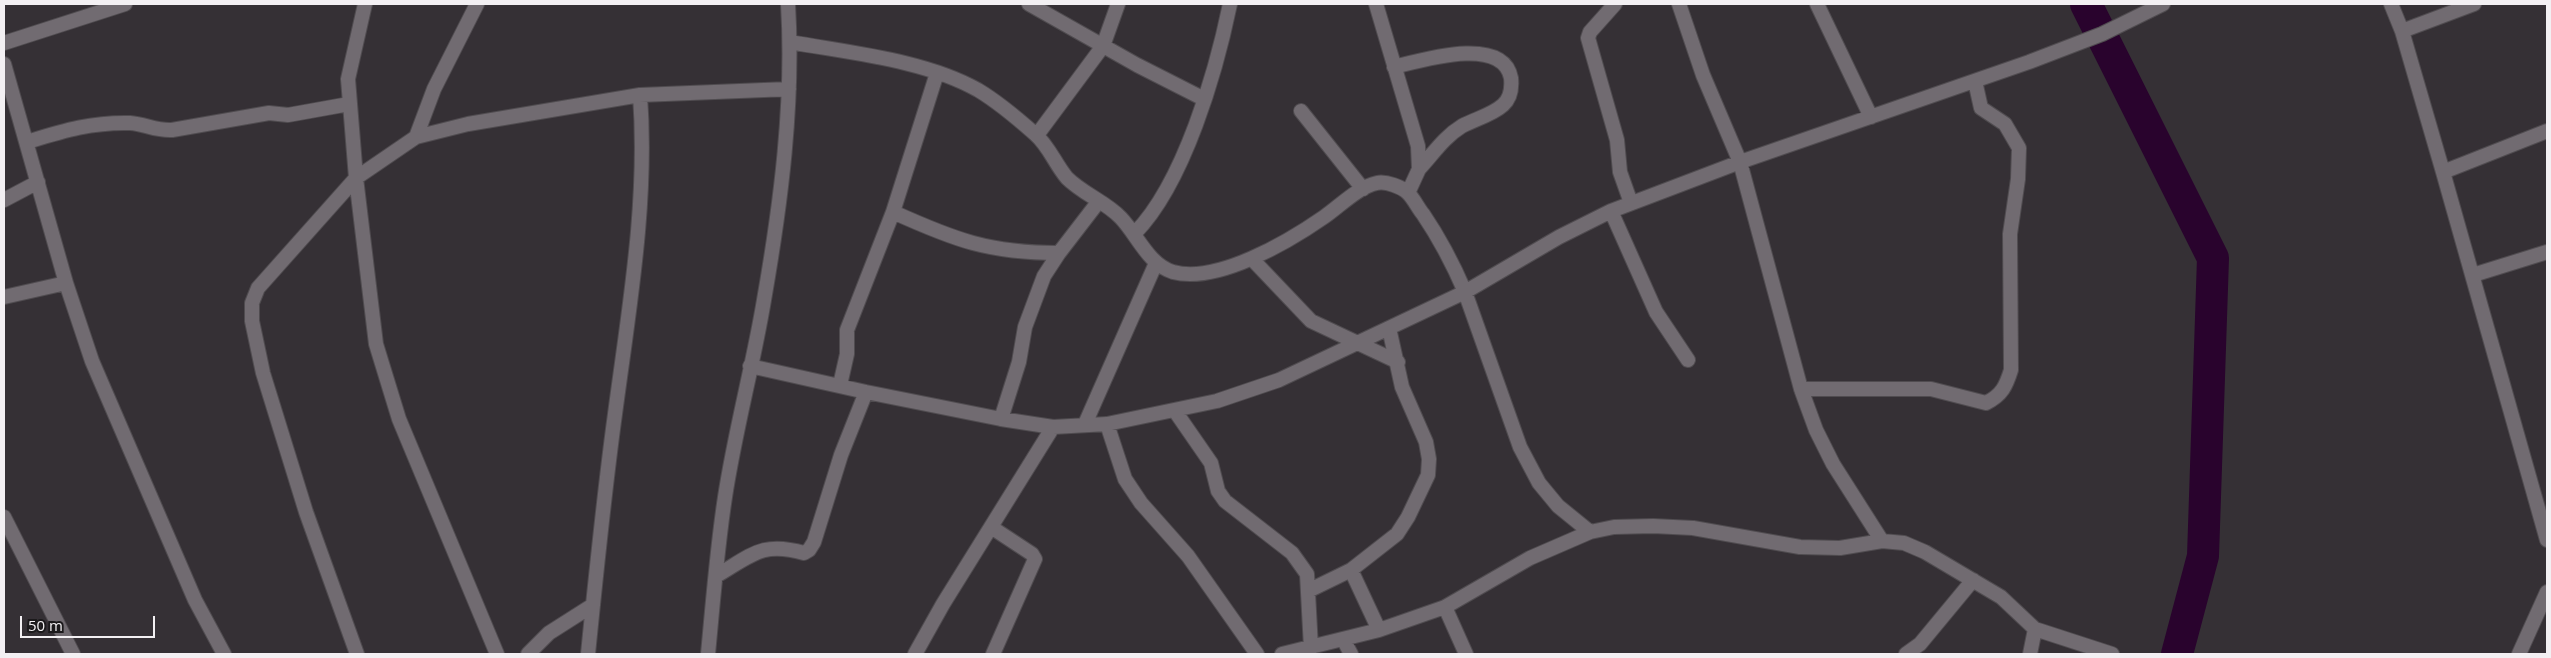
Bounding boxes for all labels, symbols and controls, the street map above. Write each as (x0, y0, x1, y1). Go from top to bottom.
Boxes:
scale bar (22, 606, 158, 638)
text: 50 m (28, 615, 63, 635)

